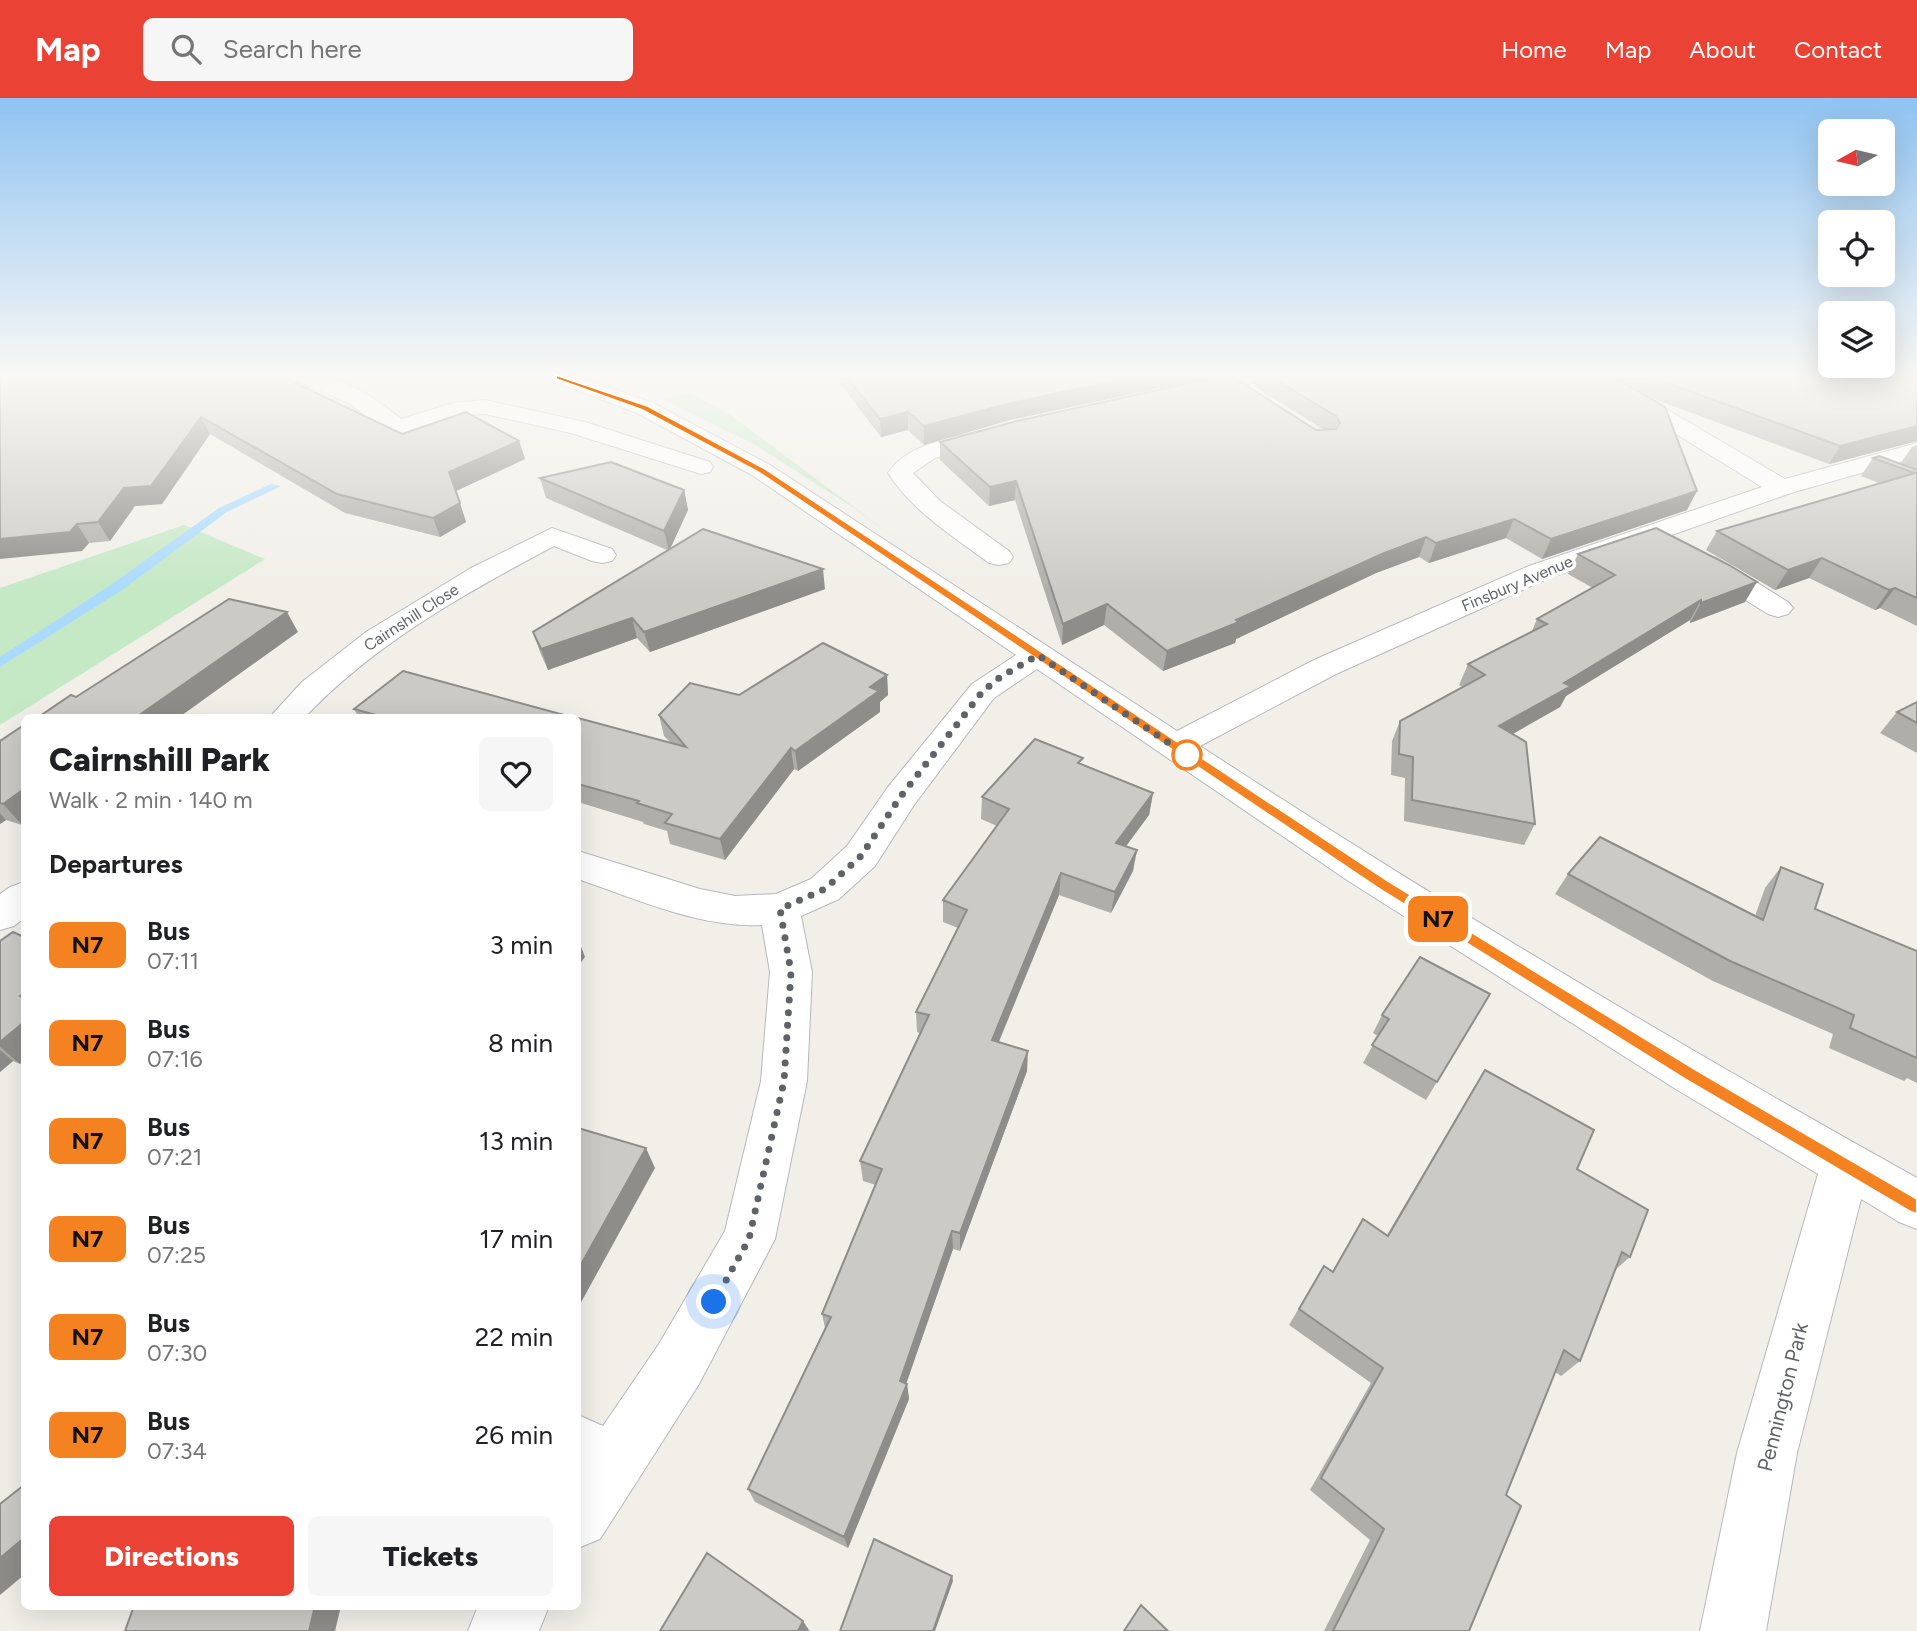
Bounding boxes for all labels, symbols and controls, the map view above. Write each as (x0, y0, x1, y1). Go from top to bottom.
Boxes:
search box (143, 18, 633, 81)
text: Map (35, 30, 101, 69)
icon: search (167, 30, 205, 68)
text: Search here (223, 33, 362, 65)
text: Home (1501, 35, 1567, 64)
text: Map (1605, 35, 1651, 64)
text: About (1689, 35, 1756, 64)
text: Contact (1794, 35, 1882, 64)
north arrow (1818, 119, 1895, 196)
map controls (1818, 119, 1895, 378)
button: locate (1818, 210, 1895, 287)
button: layers (1818, 301, 1895, 378)
street label: Finsbury Avenue (1459, 551, 1576, 615)
street label: Cairnshill Close (360, 580, 463, 655)
button: heart (479, 737, 553, 811)
text: Cairnshill Park (49, 740, 270, 779)
unlabelled marker (1172, 740, 1202, 770)
text: Walk · 2 min · 140 m (49, 786, 253, 814)
text: Departures (49, 848, 183, 880)
line badge: N7 (1406, 896, 1470, 942)
text: N7 (1422, 904, 1454, 933)
text: Bus (147, 915, 190, 947)
text: 3 min (490, 929, 553, 961)
text: N7 (72, 930, 103, 959)
text: 07:11 (147, 947, 199, 975)
text: Bus (147, 1013, 190, 1045)
text: 8 min (488, 1027, 553, 1059)
text: N7 (72, 1028, 103, 1057)
text: 07:16 (147, 1045, 202, 1073)
text: Bus (147, 1111, 190, 1143)
text: 13 min (479, 1125, 553, 1157)
text: N7 (72, 1126, 103, 1155)
text: 07:21 (147, 1143, 202, 1171)
text: Bus (147, 1209, 190, 1241)
text: 17 min (479, 1223, 553, 1255)
text: N7 (72, 1224, 103, 1253)
text: 07:25 (147, 1241, 206, 1269)
your location (696, 1284, 731, 1319)
text: Bus (147, 1307, 190, 1339)
street label: Pennington Park (1752, 1319, 1813, 1474)
text: 22 min (475, 1321, 553, 1353)
text: N7 (72, 1322, 103, 1351)
text: 07:30 (147, 1339, 207, 1367)
text: Bus (147, 1405, 190, 1437)
text: 26 min (475, 1419, 553, 1451)
text: N7 (72, 1420, 103, 1449)
text: 07:34 (147, 1437, 207, 1465)
button: Directions (49, 1516, 294, 1596)
button: Tickets (308, 1516, 553, 1596)

